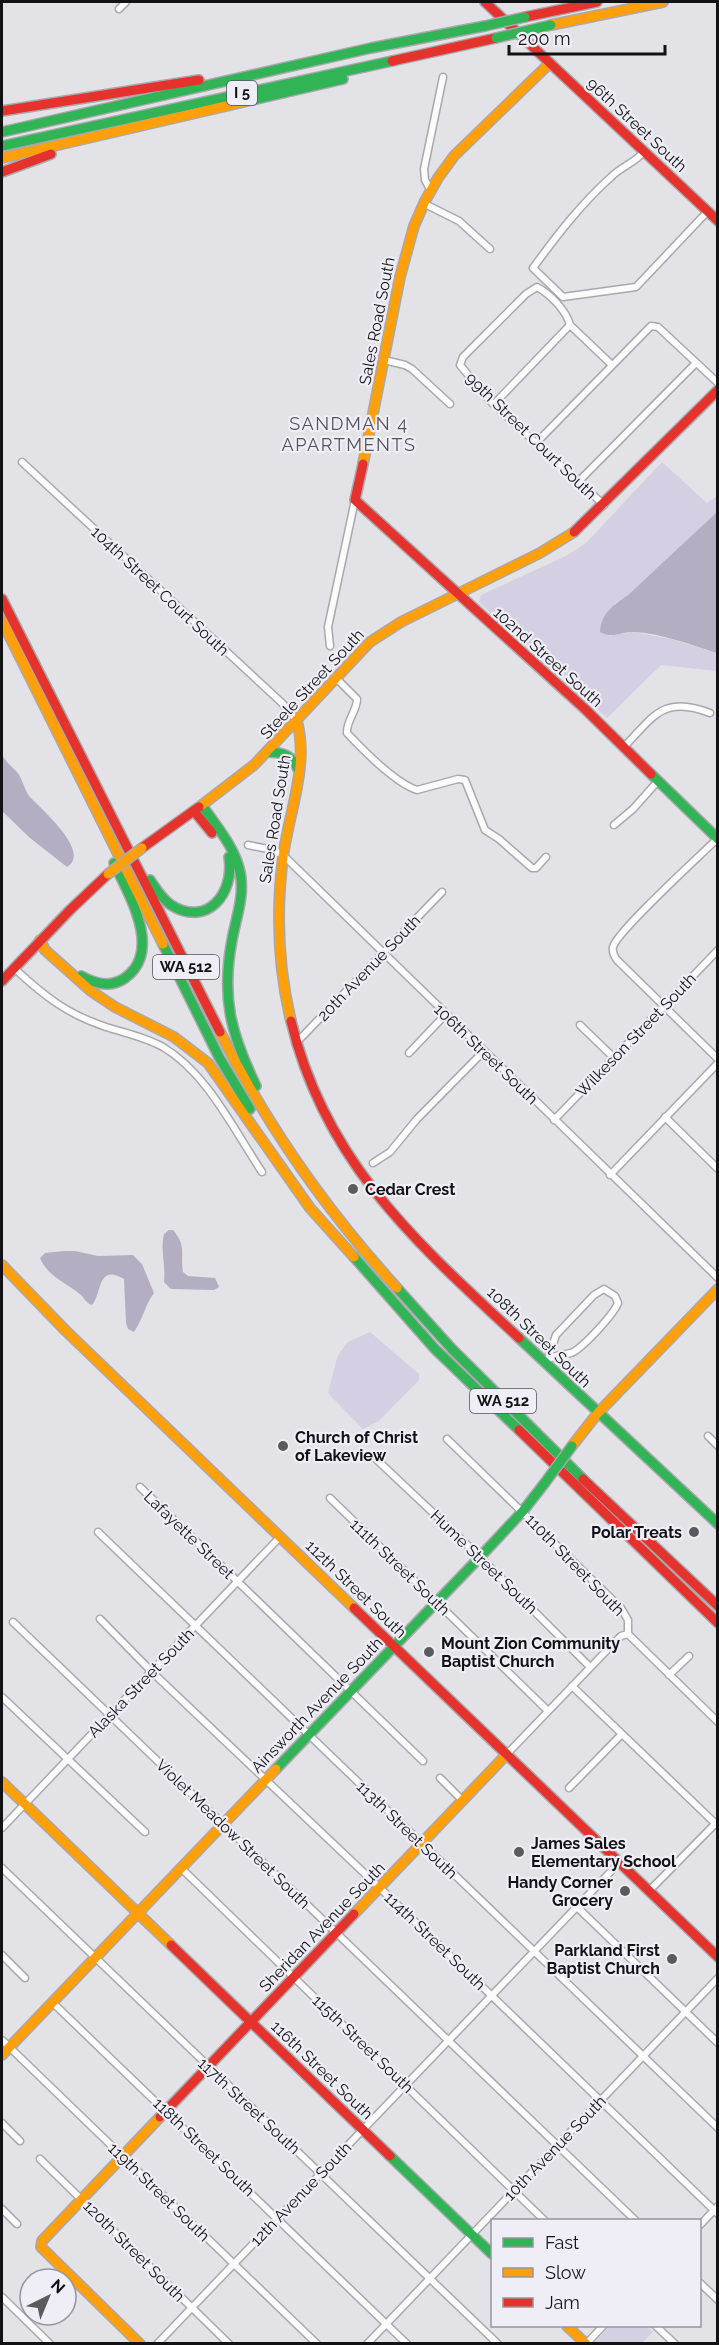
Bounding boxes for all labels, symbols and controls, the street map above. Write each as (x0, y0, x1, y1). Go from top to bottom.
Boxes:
scale bar (509, 18, 665, 56)
text: 200 m (518, 28, 571, 49)
street label: 96th Street South (583, 74, 691, 176)
road number: I 5 (227, 81, 257, 105)
street label: Sales Road South (355, 255, 399, 387)
street label: 99th Street Court South (462, 369, 600, 503)
district label: SANDMAN 4 APARTMENTS (282, 413, 416, 455)
street label: 104th Street Court South (87, 522, 233, 660)
street label: 102nd Street South (490, 603, 606, 711)
street label: Steele Street South (256, 625, 368, 743)
street label: Sales Road South (255, 753, 295, 885)
street label: 20th Avenue South (314, 911, 424, 1025)
road number: WA 512 (153, 955, 219, 979)
street label: Wilkeson Street South (572, 969, 700, 1101)
street label: 106th Street South (430, 1000, 542, 1108)
place label: Cedar Crest (365, 1180, 455, 1199)
marker: Cedar Crest (346, 1182, 360, 1196)
street label: 108th Street South (483, 1283, 595, 1391)
road number: WA 512 (470, 1389, 536, 1413)
place label: Church of Christ of Lakeview (295, 1428, 418, 1465)
marker: Church of Christ of Lakeview (276, 1439, 290, 1453)
street label: Lafayette Street (140, 1487, 238, 1583)
street label: Hume Street South (427, 1506, 541, 1618)
street label: 110th Street South (522, 1510, 628, 1620)
street label: 111th Street South (346, 1515, 454, 1619)
place label: Polar Treats (591, 1523, 682, 1542)
marker: Polar Treats (687, 1525, 701, 1539)
street label: 112th Street South (302, 1536, 410, 1642)
street label: Alaska Street South (84, 1624, 198, 1742)
street label: Ainsworth Avenue South (247, 1633, 387, 1777)
place label: Mount Zion Community Baptist Church (441, 1634, 620, 1671)
marker: Mount Zion Community Baptist Church (422, 1645, 436, 1659)
street label: Violet Meadow Street South (152, 1755, 314, 1913)
street label: 113th Street South (353, 1777, 461, 1883)
place label: James Sales Elementary School (531, 1834, 677, 1871)
marker: James Sales Elementary School (512, 1845, 526, 1859)
street label: Sheridan Avenue South (255, 1858, 389, 1996)
place label: Handy Corner Grocery (508, 1873, 613, 1910)
marker: Handy Corner Grocery (618, 1884, 632, 1898)
street label: 114th Street South (381, 1888, 489, 1994)
place label: Parkland First Baptist Church (547, 1941, 660, 1978)
marker: Parkland First Baptist Church (665, 1952, 679, 1966)
street label: 115th Street South (309, 1991, 417, 2097)
street label: 116th Street South (267, 2017, 377, 2123)
street label: 117th Street South (194, 2054, 304, 2158)
street label: 10th Avenue South (500, 2092, 610, 2204)
street label: 118th Street South (149, 2094, 259, 2200)
street label: 12th Avenue South (247, 2138, 355, 2250)
street label: 119th Street South (104, 2139, 214, 2245)
street label: 120th Street South (79, 2196, 189, 2306)
legend (491, 2219, 701, 2327)
text: Fast (545, 2232, 579, 2253)
text: Slow (545, 2262, 586, 2283)
north arrow (18, 2267, 78, 2327)
text: N (47, 2275, 69, 2298)
text: Jam (545, 2292, 580, 2313)

